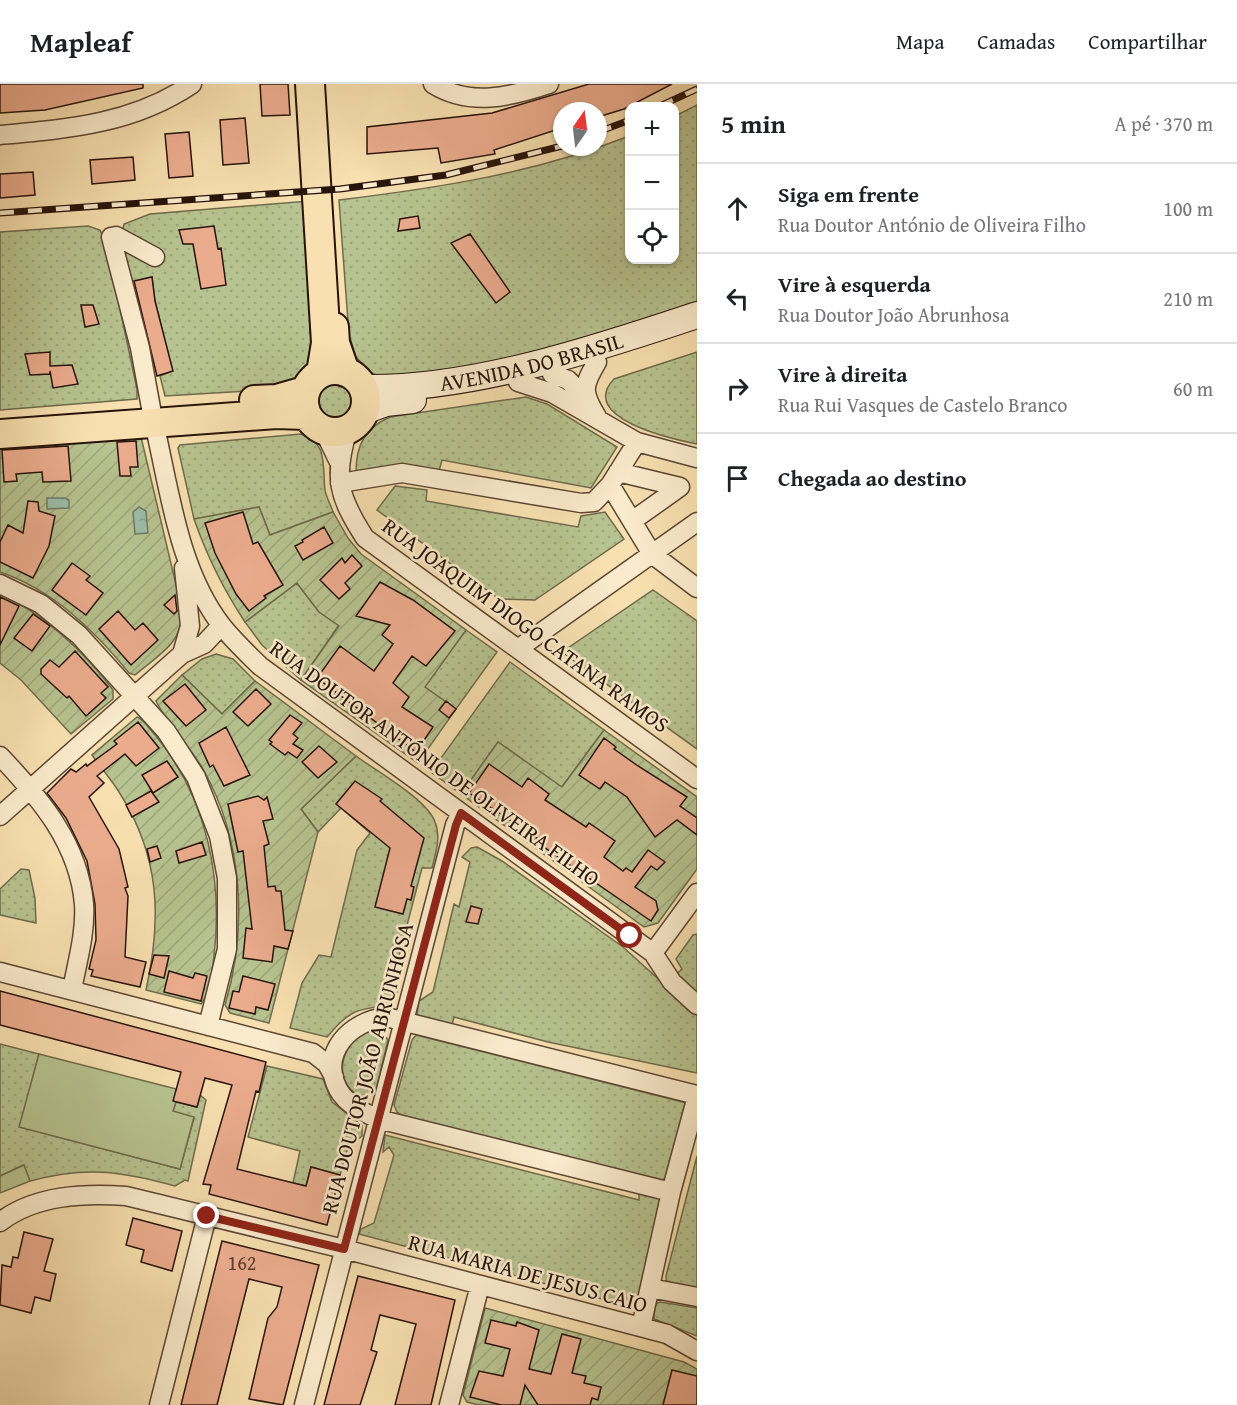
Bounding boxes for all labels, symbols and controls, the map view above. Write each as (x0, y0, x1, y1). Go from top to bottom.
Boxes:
text: Mapleaf (30, 21, 131, 62)
text: Mapa (896, 26, 944, 57)
text: Camadas (977, 26, 1055, 57)
text: Compartilhar (1088, 26, 1207, 57)
north arrow (553, 102, 607, 156)
map controls (625, 102, 679, 264)
button: + (625, 102, 679, 156)
text: 5 min (721, 104, 786, 143)
text: A pé · 370 m (1115, 109, 1213, 138)
button: − (625, 156, 679, 210)
text: Siga em frente (778, 178, 919, 210)
icon: ahead (721, 192, 754, 225)
text: 100 m (1163, 194, 1213, 223)
button: locate (625, 210, 679, 264)
text: Rua Doutor António de Oliveira Filho (778, 210, 1086, 239)
text: Vire à esquerda (778, 268, 931, 300)
icon: left (721, 282, 754, 315)
text: 210 m (1163, 284, 1213, 313)
text: Rua Doutor João Abrunhosa (778, 300, 1009, 329)
street label: AVENIDA DO BRASIL (438, 324, 627, 399)
text: Vire à direita (778, 358, 908, 390)
icon: right (721, 372, 754, 405)
text: 60 m (1173, 374, 1213, 403)
text: Rua Rui Vasques de Castelo Branco (778, 390, 1067, 419)
icon: arrive (721, 462, 754, 495)
text: Chegada ao destino (778, 462, 966, 494)
street label: RUA JOAQUIM DIOGO CATANA RAMOS (376, 510, 676, 740)
street label: RUA DOUTOR ANTÓNIO DE OLIVEIRA FILHO (263, 632, 607, 894)
street label: RUA DOUTOR JOÃO ABRUNHOSA (313, 918, 421, 1217)
route start (616, 922, 642, 948)
route end (193, 1202, 219, 1228)
street label: RUA MARIA DE JESUS CAIO (405, 1226, 651, 1320)
house number: 162 (228, 1248, 256, 1277)

